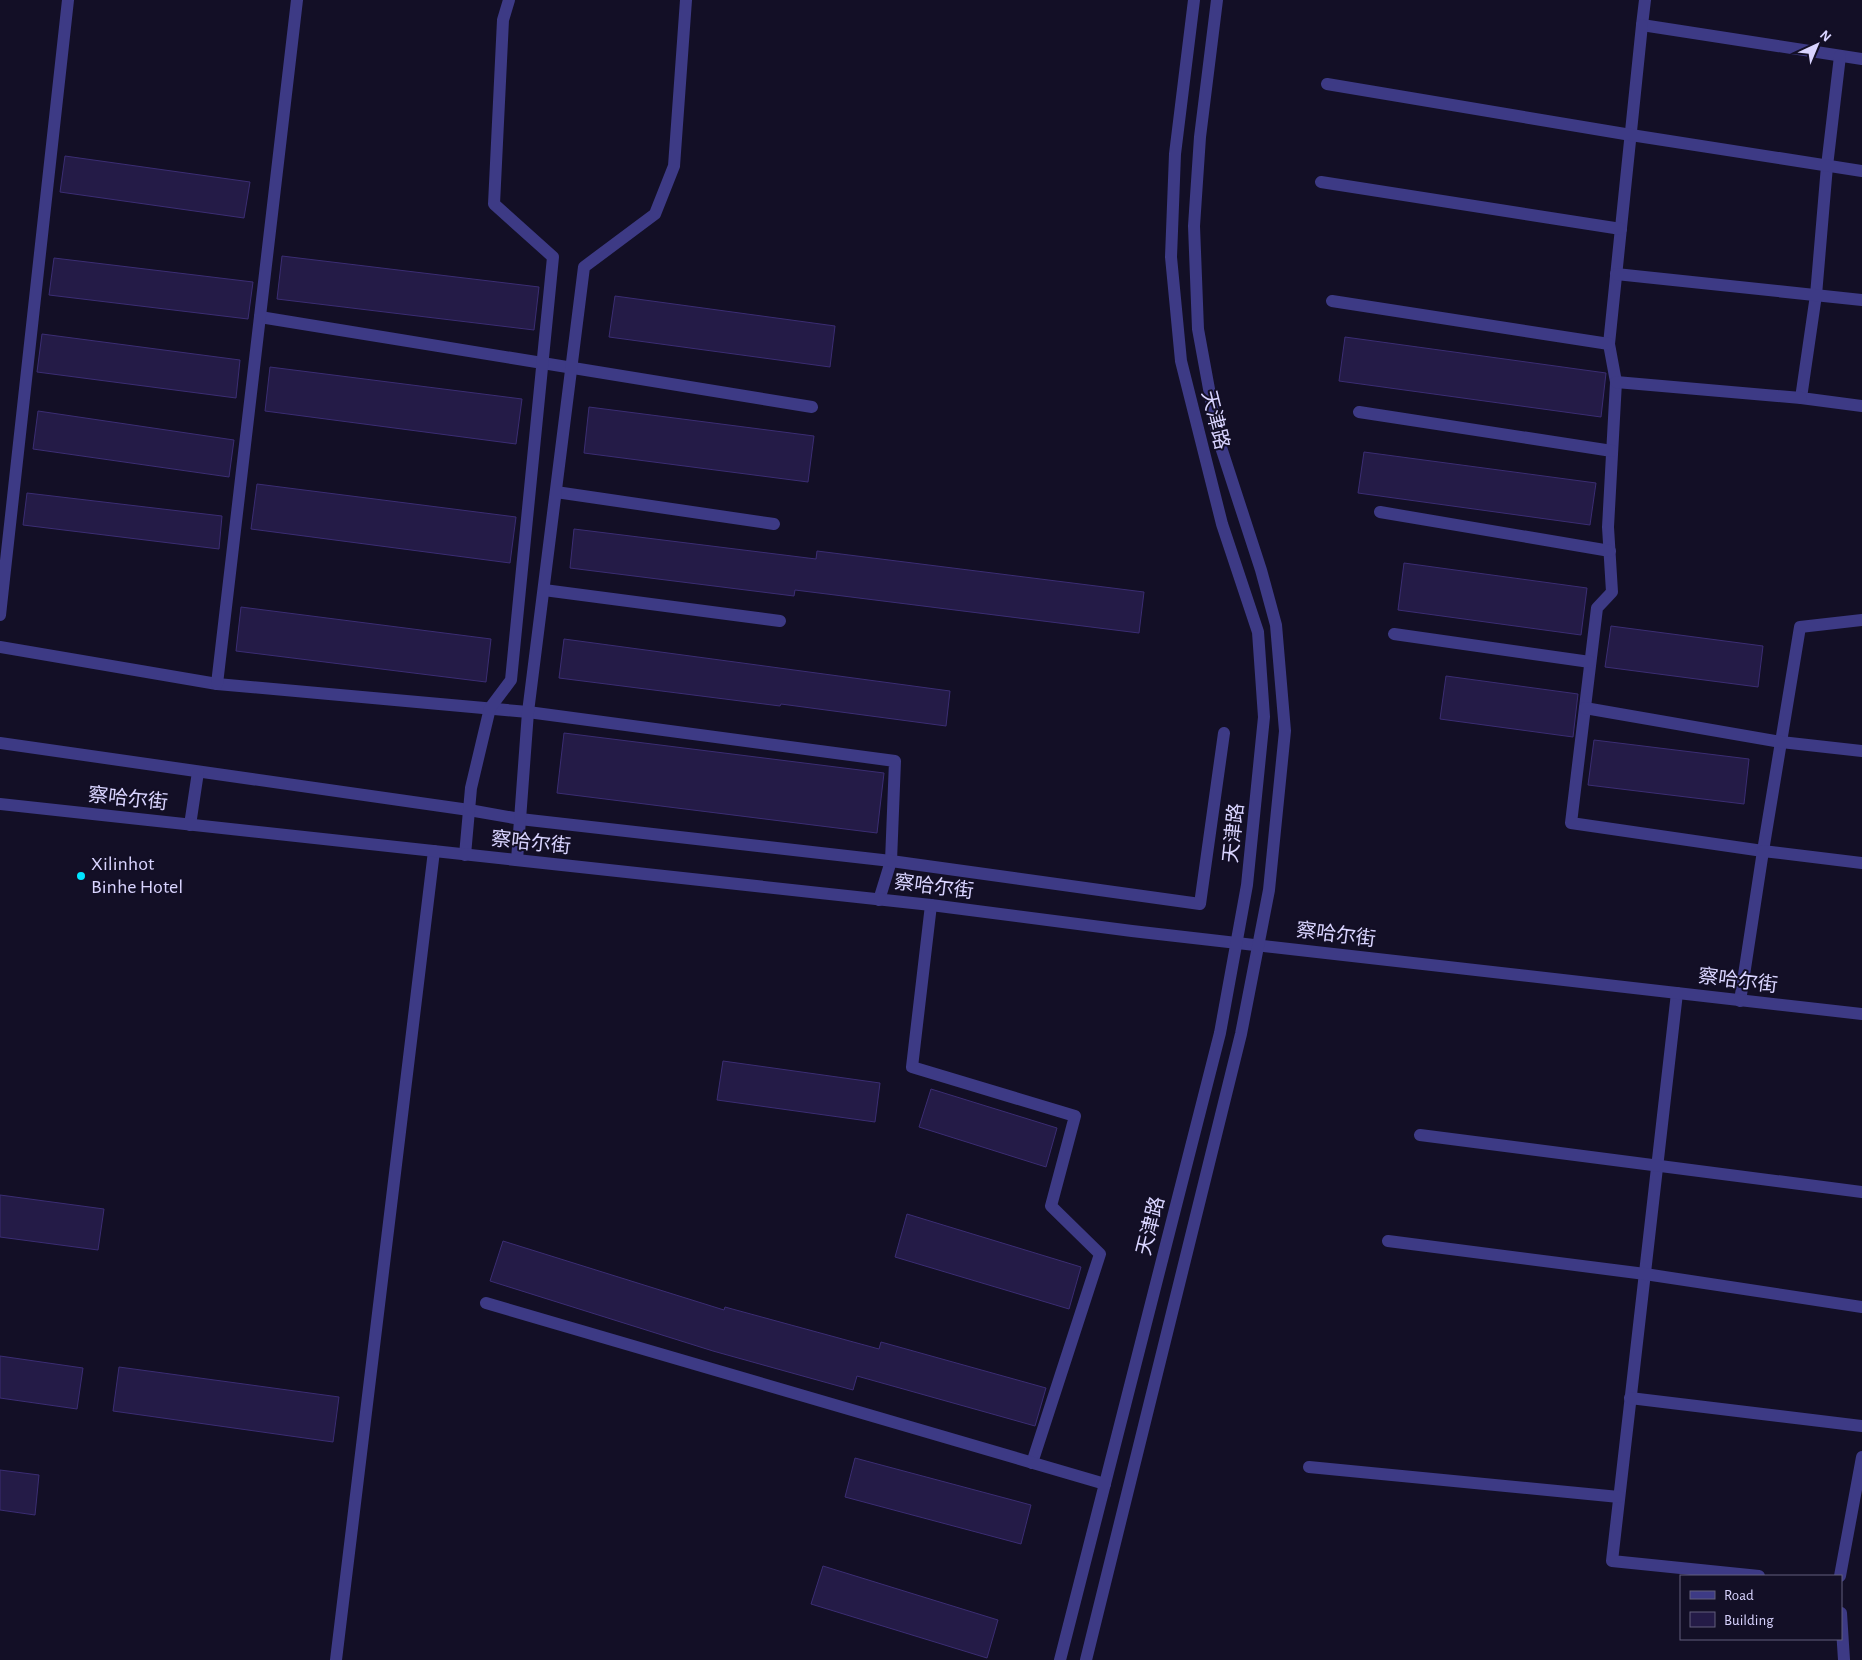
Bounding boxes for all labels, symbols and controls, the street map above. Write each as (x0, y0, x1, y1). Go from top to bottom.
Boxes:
north arrow (1792, 20, 1842, 70)
text: N (1817, 28, 1834, 45)
street label: 天津路 (1198, 388, 1234, 452)
street label: 察哈尔街 (87, 784, 169, 813)
street label: 天津路 (1219, 802, 1247, 864)
street label: 察哈尔街 (490, 828, 572, 857)
place label: Xilinhot Binhe Hotel (91, 854, 183, 897)
marker: Xilinhot Binhe Hotel (75, 870, 87, 882)
street label: 察哈尔街 (893, 871, 975, 902)
street label: 察哈尔街 (1295, 919, 1377, 950)
street label: 察哈尔街 (1697, 965, 1779, 996)
street label: 天津路 (1132, 1194, 1168, 1258)
legend (1680, 1575, 1842, 1640)
text: Road (1724, 1588, 1754, 1603)
text: Building (1724, 1613, 1774, 1628)

